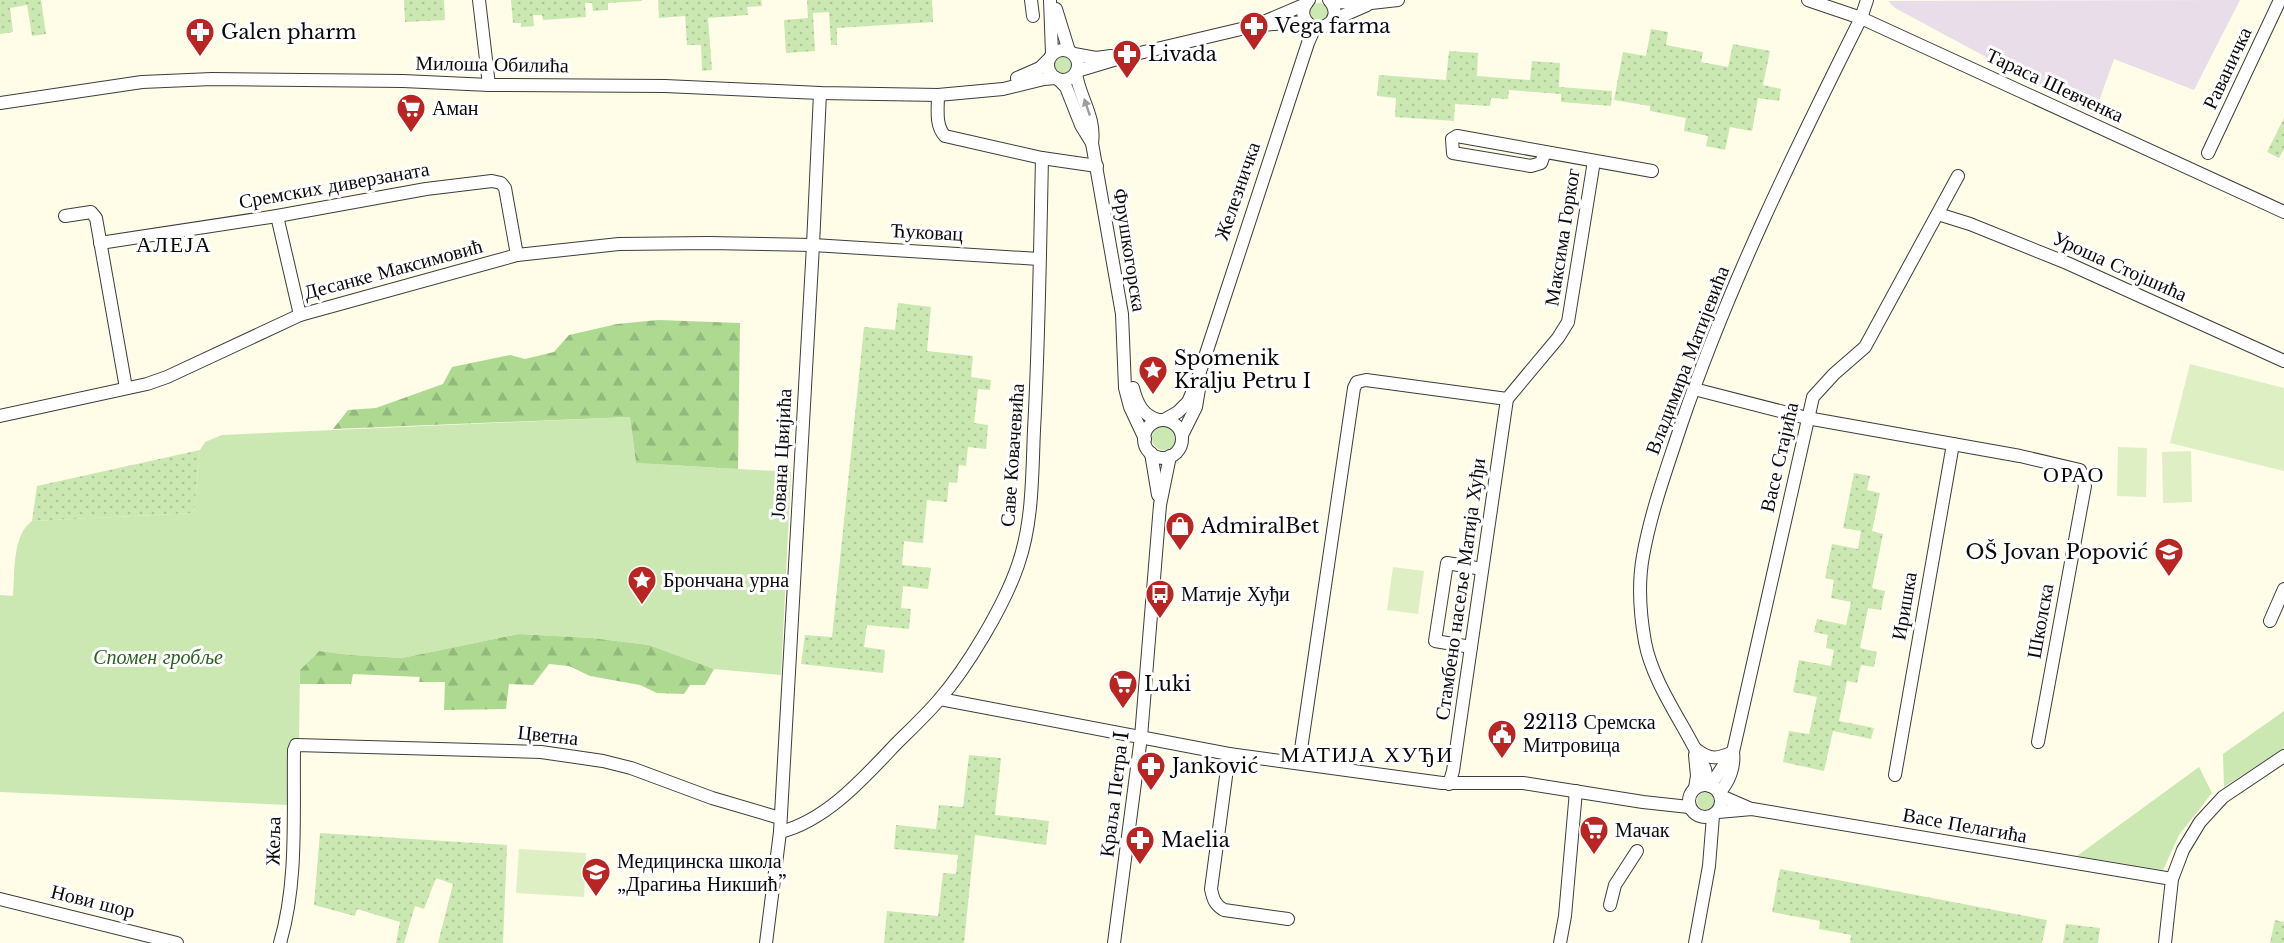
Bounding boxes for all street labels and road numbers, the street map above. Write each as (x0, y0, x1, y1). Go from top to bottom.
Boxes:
street label: Раваничка (2198, 23, 2256, 113)
street label: Тараса Шевченка (1982, 43, 2128, 127)
street label: Милоша Обилића (415, 51, 569, 77)
street label: Железничка (1209, 139, 1265, 243)
street label: Сремских диверзаната (237, 156, 431, 214)
street label: Максима Горког (1539, 166, 1585, 308)
street label: Фрушкогорска (1108, 187, 1152, 313)
street label: Ћуковац (890, 218, 964, 246)
street label: Уроша Стојшића (2049, 226, 2191, 306)
street label: Десанке Максимовић (301, 234, 485, 304)
street label: Владимира Матијевића (1640, 262, 1734, 458)
street label: Саве Ковачевића (995, 382, 1029, 528)
street label: Јована Цвијића (766, 388, 796, 520)
street label: Васе Стајића (1755, 400, 1803, 514)
street label: Стамбено насеље Матија Хуђи (1430, 456, 1490, 722)
street label: Иришка (1886, 570, 1922, 642)
street label: Школска (2022, 581, 2058, 660)
street label: Цветна (516, 720, 580, 750)
street label: Краља Петра I (1094, 730, 1134, 858)
street label: Васе Пелагића (1901, 802, 2029, 848)
street label: Жеља (261, 816, 285, 866)
street label: Нови шор (49, 879, 137, 923)

